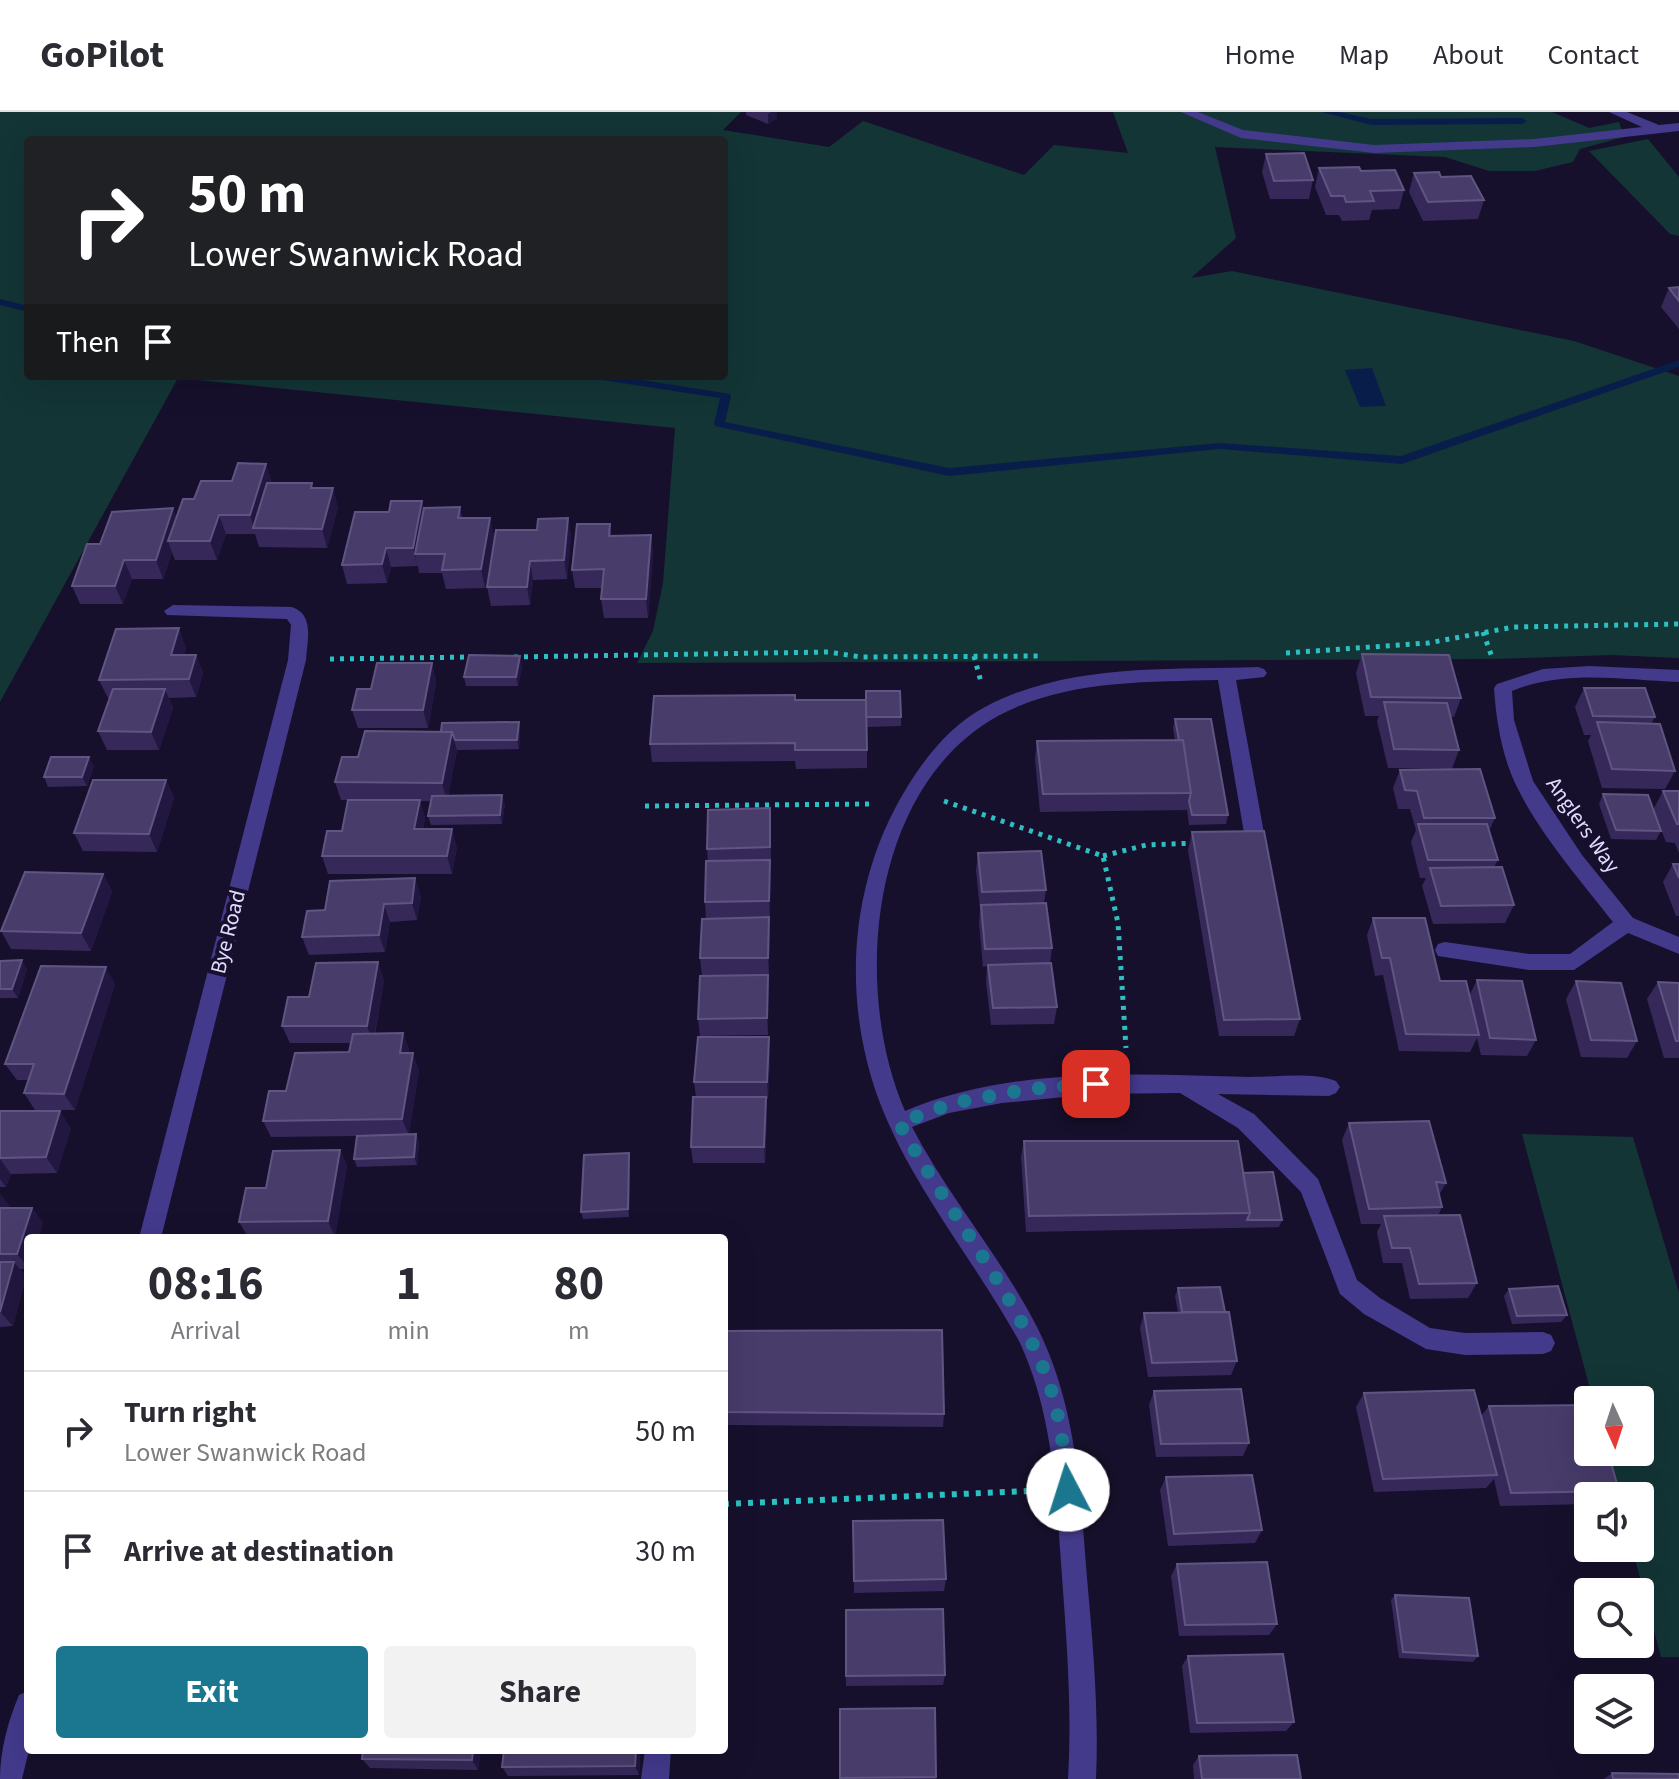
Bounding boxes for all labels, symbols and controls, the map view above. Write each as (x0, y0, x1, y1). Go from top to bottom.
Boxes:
text: GoPilot (40, 28, 164, 82)
text: Home (1224, 35, 1295, 75)
text: Map (1339, 35, 1389, 75)
text: About (1433, 35, 1504, 75)
text: Contact (1548, 35, 1639, 75)
text: 50 m (188, 155, 306, 234)
icon: right (56, 168, 160, 272)
text: Lower Swanwick Road (188, 229, 524, 280)
icon: arrive (136, 320, 180, 364)
text: Then (56, 321, 120, 364)
street label: Anglers Way (1538, 770, 1628, 880)
street label: Bye Road (202, 887, 254, 977)
pin (1062, 1050, 1130, 1118)
icon: arrive (1074, 1062, 1118, 1106)
text: 08:16 (148, 1250, 264, 1318)
text: 1 (396, 1250, 421, 1318)
text: 80 (553, 1250, 604, 1318)
text: Arrival (171, 1312, 241, 1349)
text: min (387, 1312, 430, 1349)
text: m (568, 1312, 590, 1349)
north arrow (1574, 1386, 1654, 1466)
map controls (1574, 1386, 1654, 1754)
text: Turn right (124, 1391, 256, 1434)
icon: right (56, 1409, 100, 1453)
text: 50 m (635, 1410, 696, 1453)
text: Lower Swanwick Road (124, 1434, 367, 1471)
position arrow (1026, 1448, 1110, 1532)
button: sound (1574, 1482, 1654, 1562)
icon: arrive (56, 1529, 100, 1573)
text: Arrive at destination (124, 1530, 394, 1573)
text: 30 m (635, 1530, 696, 1573)
button: search (1574, 1578, 1654, 1658)
button: Exit (56, 1646, 368, 1738)
button: Share (384, 1646, 696, 1738)
button: layers (1574, 1674, 1654, 1754)

